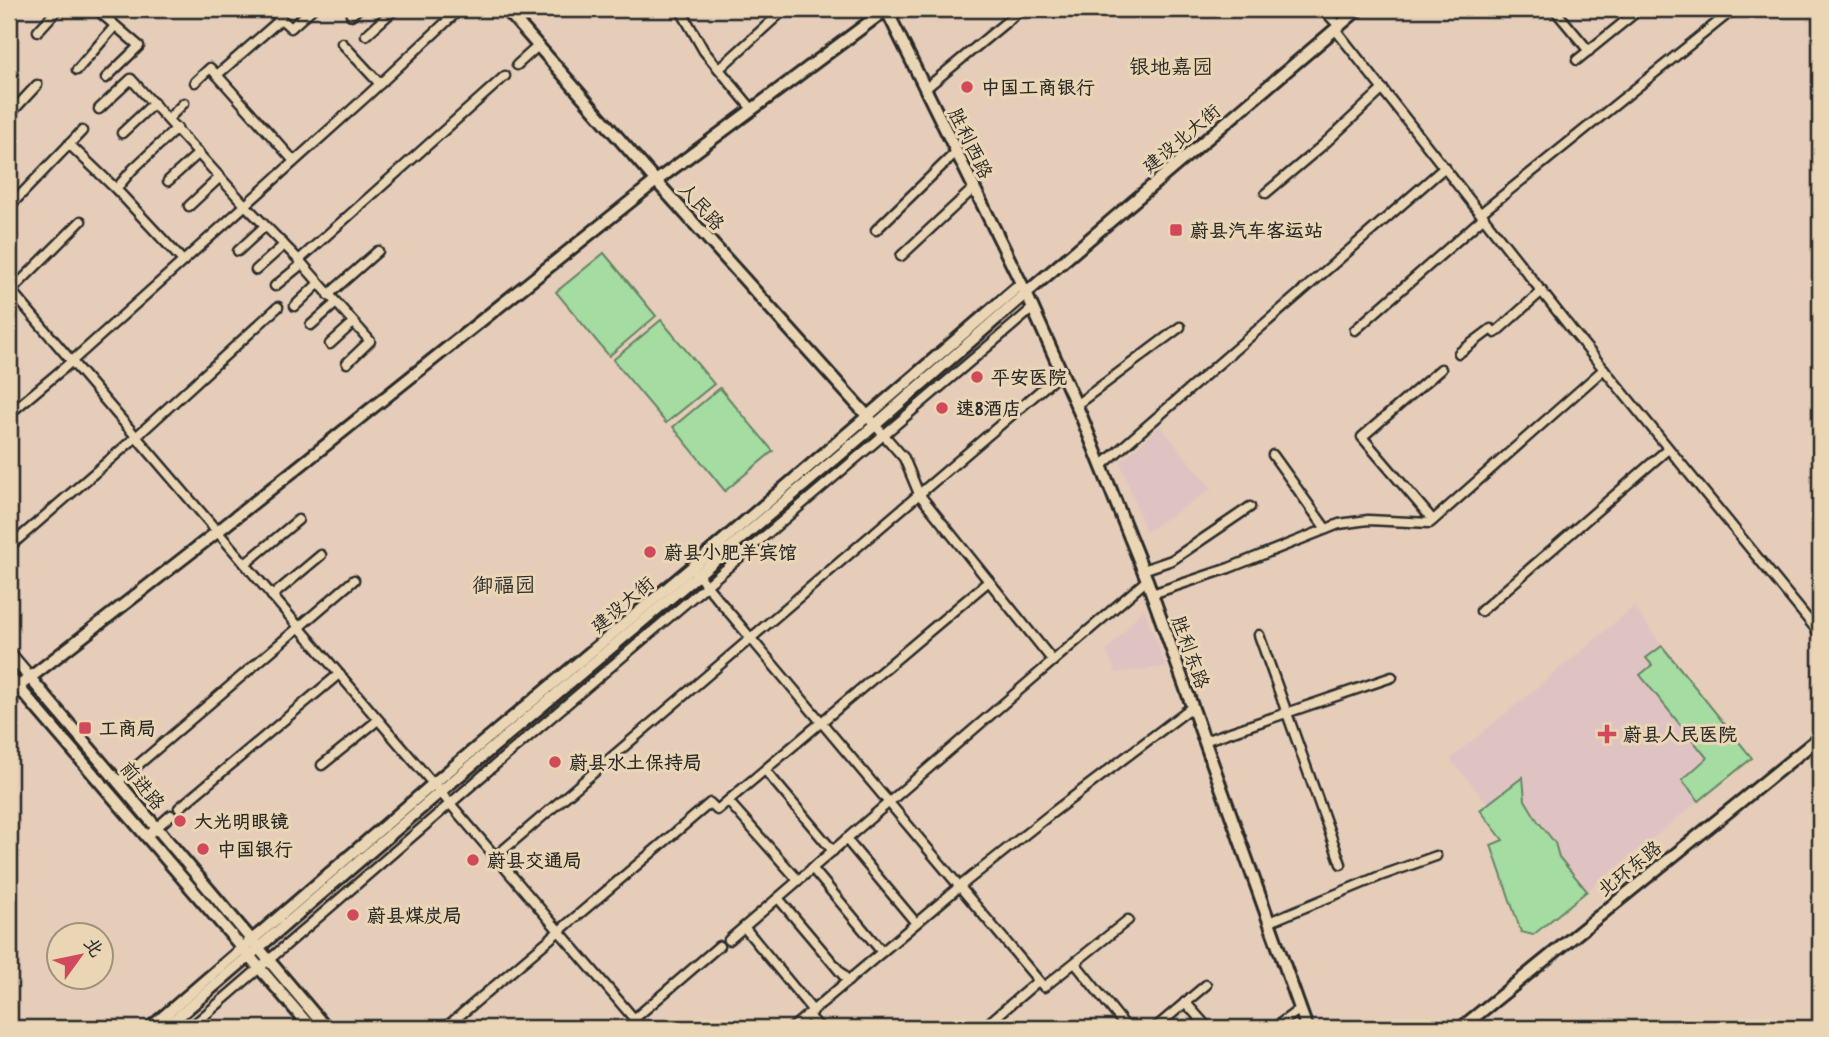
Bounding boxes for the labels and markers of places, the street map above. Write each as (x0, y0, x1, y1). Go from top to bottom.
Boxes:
place label: 中国工商银行 (981, 74, 1095, 100)
marker: 中国工商银行 (959, 79, 975, 95)
place label: 蔚县汽车客运站 (1190, 217, 1323, 243)
marker: 蔚县汽车客运站 (1168, 222, 1184, 238)
place label: 平安医院 (991, 364, 1067, 390)
marker: 平安医院 (969, 369, 985, 385)
place label: 速8酒店 (956, 395, 1021, 421)
marker: 速8酒店 (934, 400, 950, 416)
place label: 蔚县小肥羊宾馆 (664, 539, 797, 565)
marker: 蔚县小肥羊宾馆 (642, 544, 658, 560)
place label: 工商局 (99, 715, 156, 741)
marker: 工商局 (77, 720, 93, 736)
place label: 蔚县人民医院 (1623, 721, 1737, 747)
marker: 蔚县人民医院 (1597, 724, 1617, 744)
place label: 蔚县水土保持局 (569, 749, 702, 775)
marker: 蔚县水土保持局 (547, 754, 563, 770)
place label: 大光明眼镜 (194, 808, 289, 834)
marker: 大光明眼镜 (172, 813, 188, 829)
place label: 中国银行 (217, 836, 293, 862)
marker: 中国银行 (195, 841, 211, 857)
place label: 蔚县交通局 (487, 847, 582, 873)
marker: 蔚县交通局 (465, 852, 481, 868)
place label: 蔚县煤炭局 (367, 902, 462, 928)
marker: 蔚县煤炭局 (345, 907, 361, 923)

